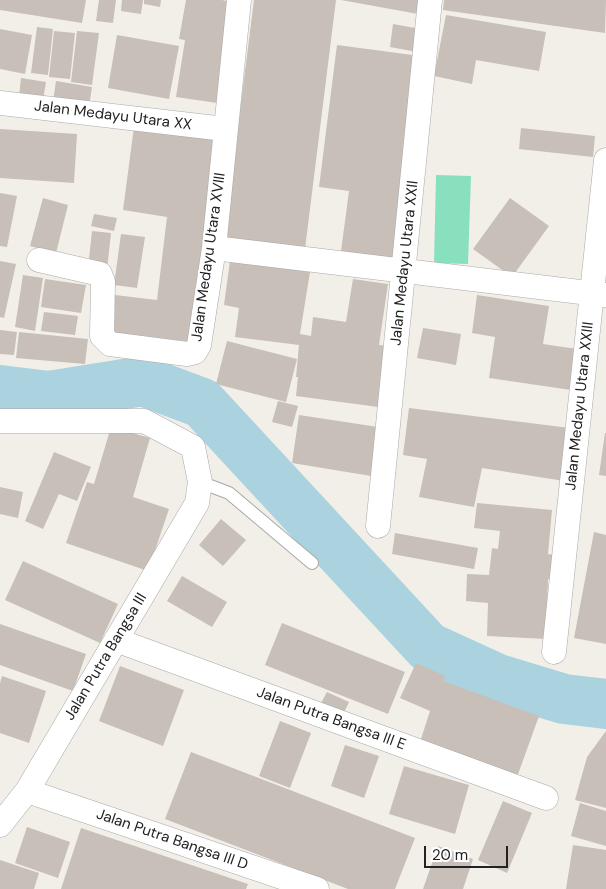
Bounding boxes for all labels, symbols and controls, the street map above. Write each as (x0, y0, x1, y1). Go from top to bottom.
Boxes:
street label: Jalan Medayu Utara XX (33, 97, 193, 135)
street label: Jalan Medayu Utara XVIII (188, 171, 230, 343)
street label: Jalan Medayu Utara XXII (387, 180, 423, 346)
street label: Jalan Medayu Utara XXIII (562, 321, 598, 491)
street label: Jalan Putra Bangsa III (61, 590, 151, 724)
street label: Jalan Putra Bangsa III E (254, 684, 408, 754)
street label: Jalan Putra Bangsa III D (94, 806, 250, 874)
scale bar (426, 836, 510, 868)
text: 20 m (432, 845, 468, 865)

